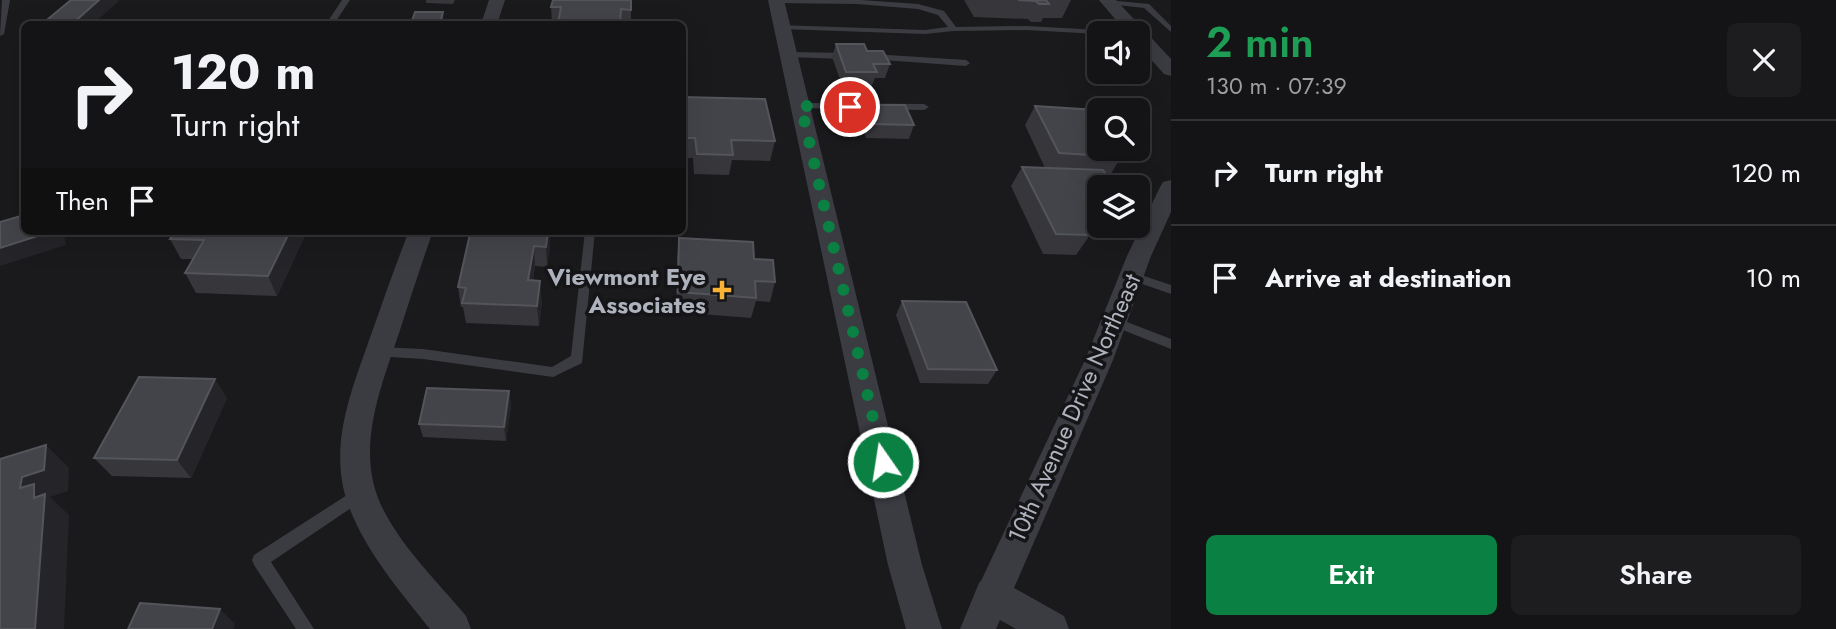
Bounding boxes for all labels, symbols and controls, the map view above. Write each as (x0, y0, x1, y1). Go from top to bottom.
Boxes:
text: 2 min (1206, 12, 1314, 73)
map controls (1087, 21, 1150, 238)
button: sound (1087, 21, 1150, 84)
button: close (1727, 23, 1801, 97)
text: 120 m (171, 37, 315, 107)
icon: right (56, 49, 147, 140)
text: 130 m · 07:39 (1206, 69, 1347, 103)
pin (820, 77, 880, 137)
icon: arrive (831, 88, 869, 126)
button: search (1087, 98, 1150, 161)
text: Turn right (171, 102, 300, 148)
icon: right (1206, 154, 1244, 192)
text: Turn right (1265, 154, 1383, 192)
text: 120 m (1731, 154, 1801, 192)
button: layers (1087, 175, 1150, 238)
text: Then (56, 182, 109, 220)
icon: arrive (123, 182, 161, 220)
place label: Viewmont Eye Associates (546, 259, 706, 322)
icon: arrive (1206, 259, 1244, 297)
text: Arrive at destination (1265, 259, 1512, 297)
text: 10 m (1746, 259, 1801, 297)
street label: 10th Avenue Drive Northeast (999, 268, 1149, 548)
marker: Viewmont Eye Associates (712, 280, 732, 300)
position arrow (846, 425, 920, 499)
button: Exit (1206, 535, 1497, 615)
button: Share (1511, 535, 1801, 615)

